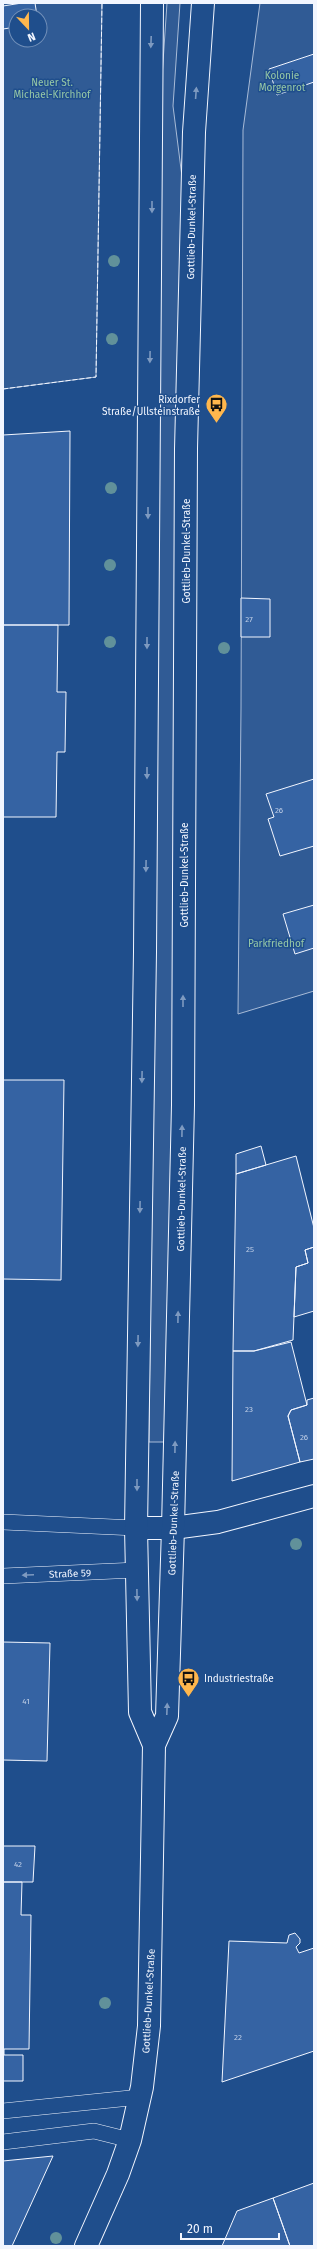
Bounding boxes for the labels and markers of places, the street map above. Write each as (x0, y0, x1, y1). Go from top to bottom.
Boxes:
bus stop icon: Rixdorfer Straße/Ullsteinstraße (203, 392, 229, 425)
place label: Rixdorfer Straße/Ullsteinstraße (102, 394, 200, 418)
bus stop icon: Industriestraße (175, 1665, 201, 1698)
place label: Industriestraße (204, 1673, 274, 1685)

